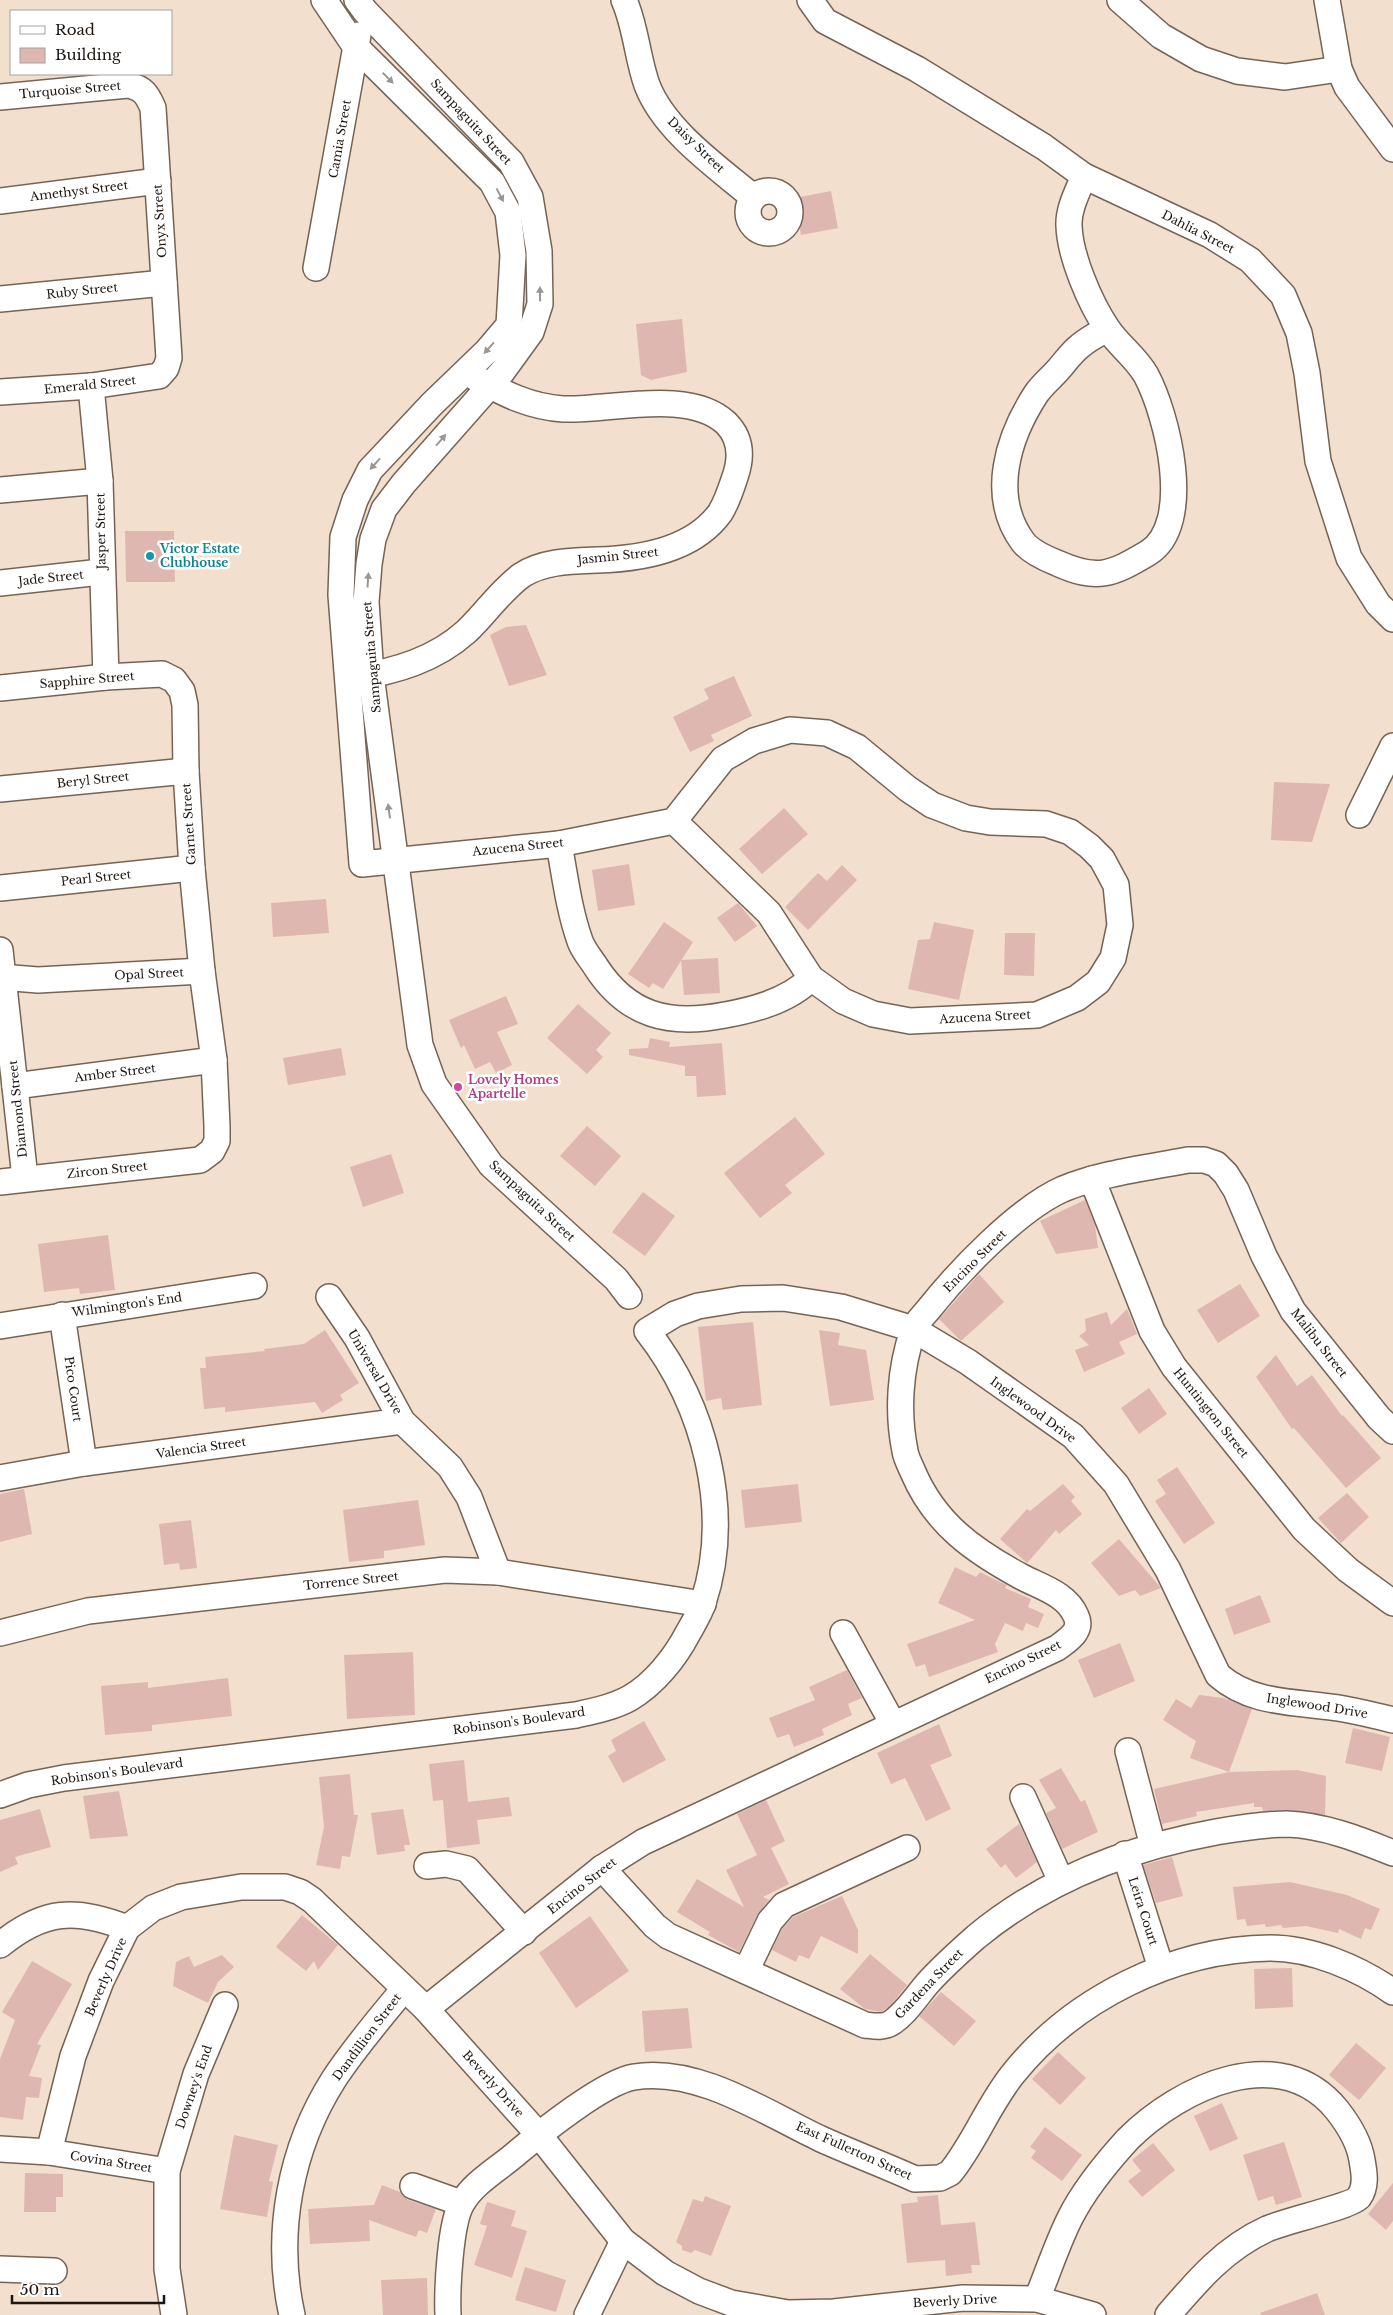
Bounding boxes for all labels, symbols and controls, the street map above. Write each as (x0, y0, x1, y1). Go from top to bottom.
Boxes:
legend (10, 10, 172, 75)
text: Road (55, 20, 95, 39)
text: Building (55, 45, 122, 64)
one-way arrow (382, 72, 394, 84)
street label: Sampaguita Street (428, 76, 515, 168)
street label: Turquoise Street (18, 78, 122, 101)
street label: Camia Street (325, 98, 354, 179)
street label: Daisy Street (665, 114, 728, 176)
street label: Amethyst Street (28, 177, 129, 204)
street label: Onyx Street (149, 183, 170, 258)
one-way arrow (495, 189, 504, 202)
street label: Dahlia Street (1159, 207, 1237, 256)
street label: Ruby Street (45, 279, 119, 302)
one-way arrow (536, 286, 544, 302)
one-way arrow (484, 342, 495, 354)
street label: Emerald Street (43, 372, 137, 397)
one-way arrow (435, 435, 447, 447)
one-way arrow (370, 458, 381, 471)
street label: Jasper Street (92, 492, 109, 571)
place label: Victor Estate Clubhouse (159, 541, 240, 570)
street label: Jasmin Street (575, 544, 660, 567)
marker: Victor Estate Clubhouse (144, 550, 156, 562)
street label: Jade Street (16, 567, 85, 589)
one-way arrow (364, 572, 372, 588)
street label: Sampaguita Street (359, 600, 384, 713)
street label: Sapphire Street (39, 668, 135, 691)
street label: Beryl Street (56, 768, 130, 791)
street label: Garnet Street (178, 782, 199, 865)
one-way arrow (385, 803, 393, 819)
street label: Azucena Street (471, 834, 565, 859)
street label: Pearl Street (60, 866, 132, 889)
street label: Opal Street (114, 964, 185, 983)
street label: Azucena Street (938, 1007, 1032, 1026)
street label: Diamond Street (5, 1059, 30, 1159)
street label: Amber Street (72, 1060, 157, 1085)
place label: Lovely Homes Apartelle (467, 1072, 559, 1101)
marker: Lovely Homes Apartelle (452, 1081, 464, 1093)
street label: Sampaguita Street (486, 1157, 579, 1245)
street label: Zircon Street (66, 1158, 148, 1181)
street label: Encino Street (940, 1226, 1010, 1295)
street label: Wilmington's End (70, 1289, 183, 1320)
street label: Malibu Street (1288, 1305, 1351, 1380)
street label: Universal Drive (345, 1327, 406, 1417)
street label: Pico Court (61, 1355, 86, 1423)
street label: Huntington Street (1170, 1365, 1253, 1461)
street label: Inglewood Drive (987, 1373, 1079, 1446)
street label: Valencia Street (154, 1434, 247, 1461)
street label: Torrence Street (303, 1568, 400, 1593)
street label: Encino Street (982, 1636, 1064, 1687)
street label: Inglewood Drive (1265, 1690, 1369, 1721)
street label: Robinson's Boulevard (452, 1704, 586, 1737)
street label: Robinson's Boulevard (50, 1755, 184, 1788)
street label: Encino Street (544, 1854, 619, 1917)
street label: Leira Court (1125, 1875, 1162, 1947)
street label: Beverly Drive (82, 1935, 130, 2018)
street label: Gardena Street (891, 1945, 966, 2022)
street label: Dandillion Street (329, 1990, 405, 2083)
street label: Downey's End (172, 2043, 215, 2131)
street label: Beverly Drive (460, 2047, 527, 2120)
street label: East Fullerton Street (794, 2118, 915, 2183)
street label: Covina Street (69, 2148, 154, 2175)
scale bar (12, 2272, 165, 2304)
text: 50 m (20, 2280, 60, 2299)
street label: Beverly Drive (912, 2291, 998, 2310)

